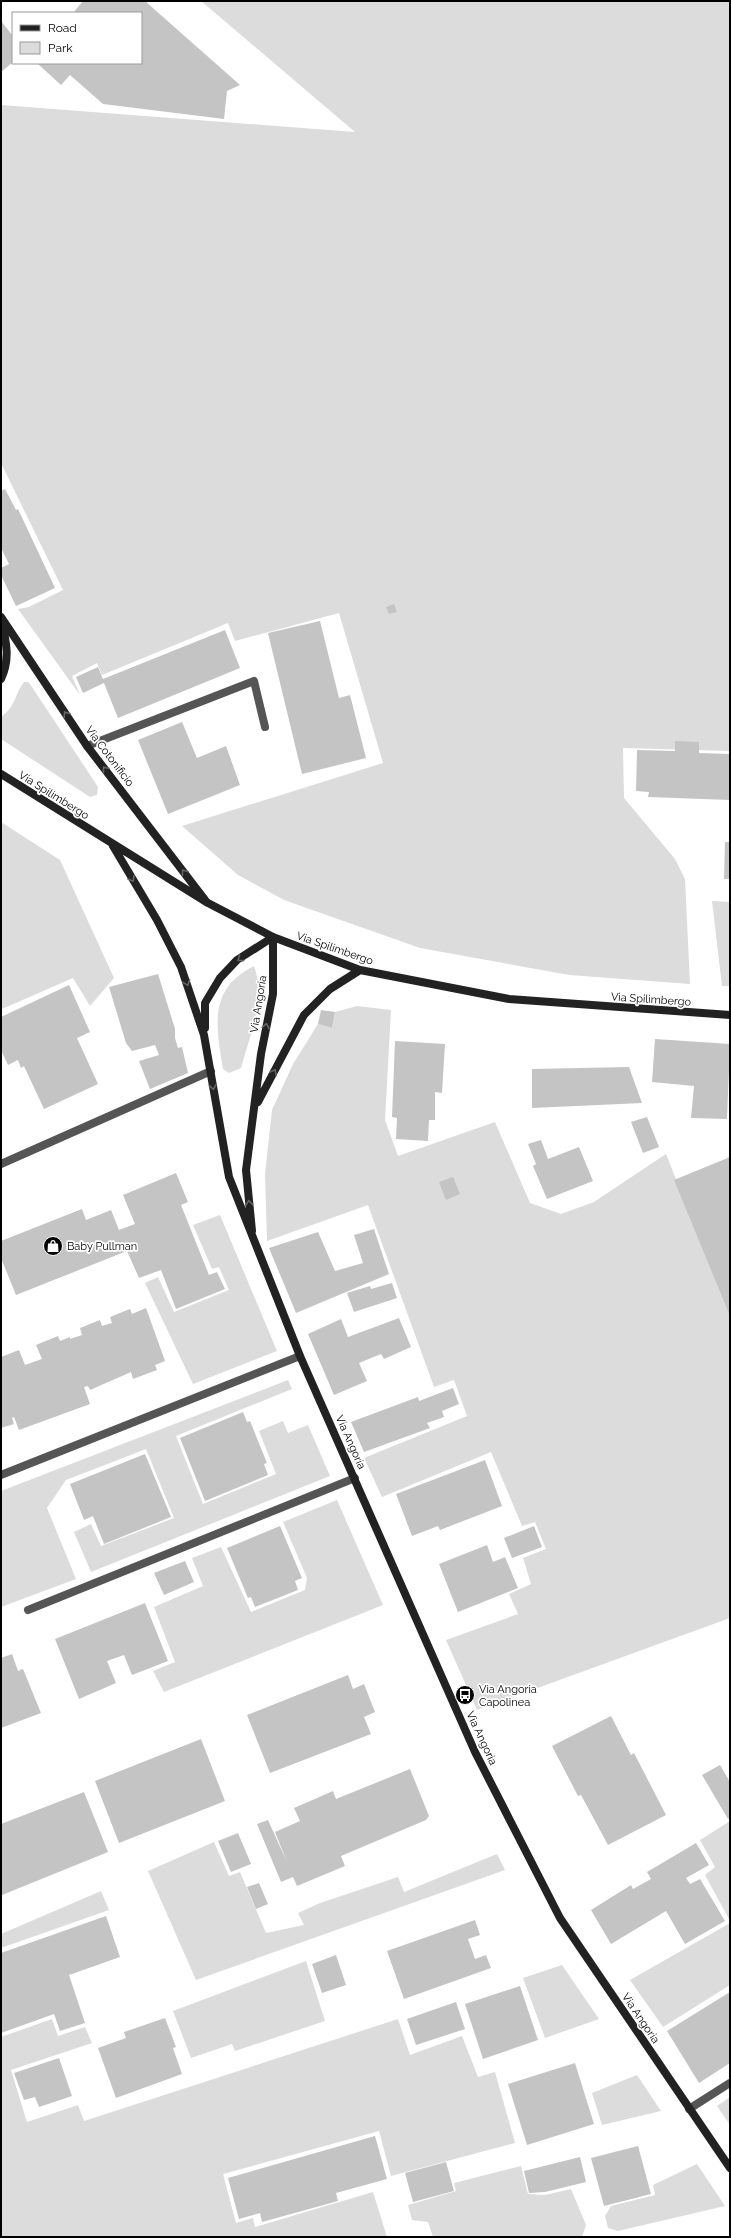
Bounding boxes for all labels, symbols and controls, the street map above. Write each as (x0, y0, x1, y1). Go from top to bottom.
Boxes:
legend (12, 12, 142, 64)
text: Road (48, 21, 77, 35)
text: Park (48, 41, 73, 55)
one-way arrow (63, 711, 71, 718)
street label: Via Cotonificio (83, 724, 137, 789)
one-way arrow (103, 767, 110, 774)
street label: Via Spilimbergo (16, 769, 92, 822)
one-way arrow (182, 870, 189, 877)
one-way arrow (128, 875, 135, 882)
street label: Via Spilimbergo (295, 929, 375, 968)
one-way arrow (238, 954, 245, 961)
street label: Via Angoria (248, 975, 269, 1034)
one-way arrow (182, 978, 190, 986)
street label: Via Spilimbergo (610, 990, 692, 1009)
one-way arrow (262, 1023, 270, 1029)
one-way arrow (269, 1068, 277, 1076)
one-way arrow (208, 1084, 217, 1090)
one-way arrow (245, 1200, 254, 1206)
shop icon: Baby Pullman (42, 1235, 64, 1257)
place label: Baby Pullman (67, 1240, 137, 1253)
street label: Via Angoria (333, 1413, 368, 1471)
place label: Via Angoria Capolinea (479, 1683, 537, 1709)
bus stop icon: Via Angoria Capolinea (454, 1684, 476, 1706)
street label: Via Angoria (463, 1709, 500, 1767)
street label: Via Angoria (619, 1991, 662, 2046)

